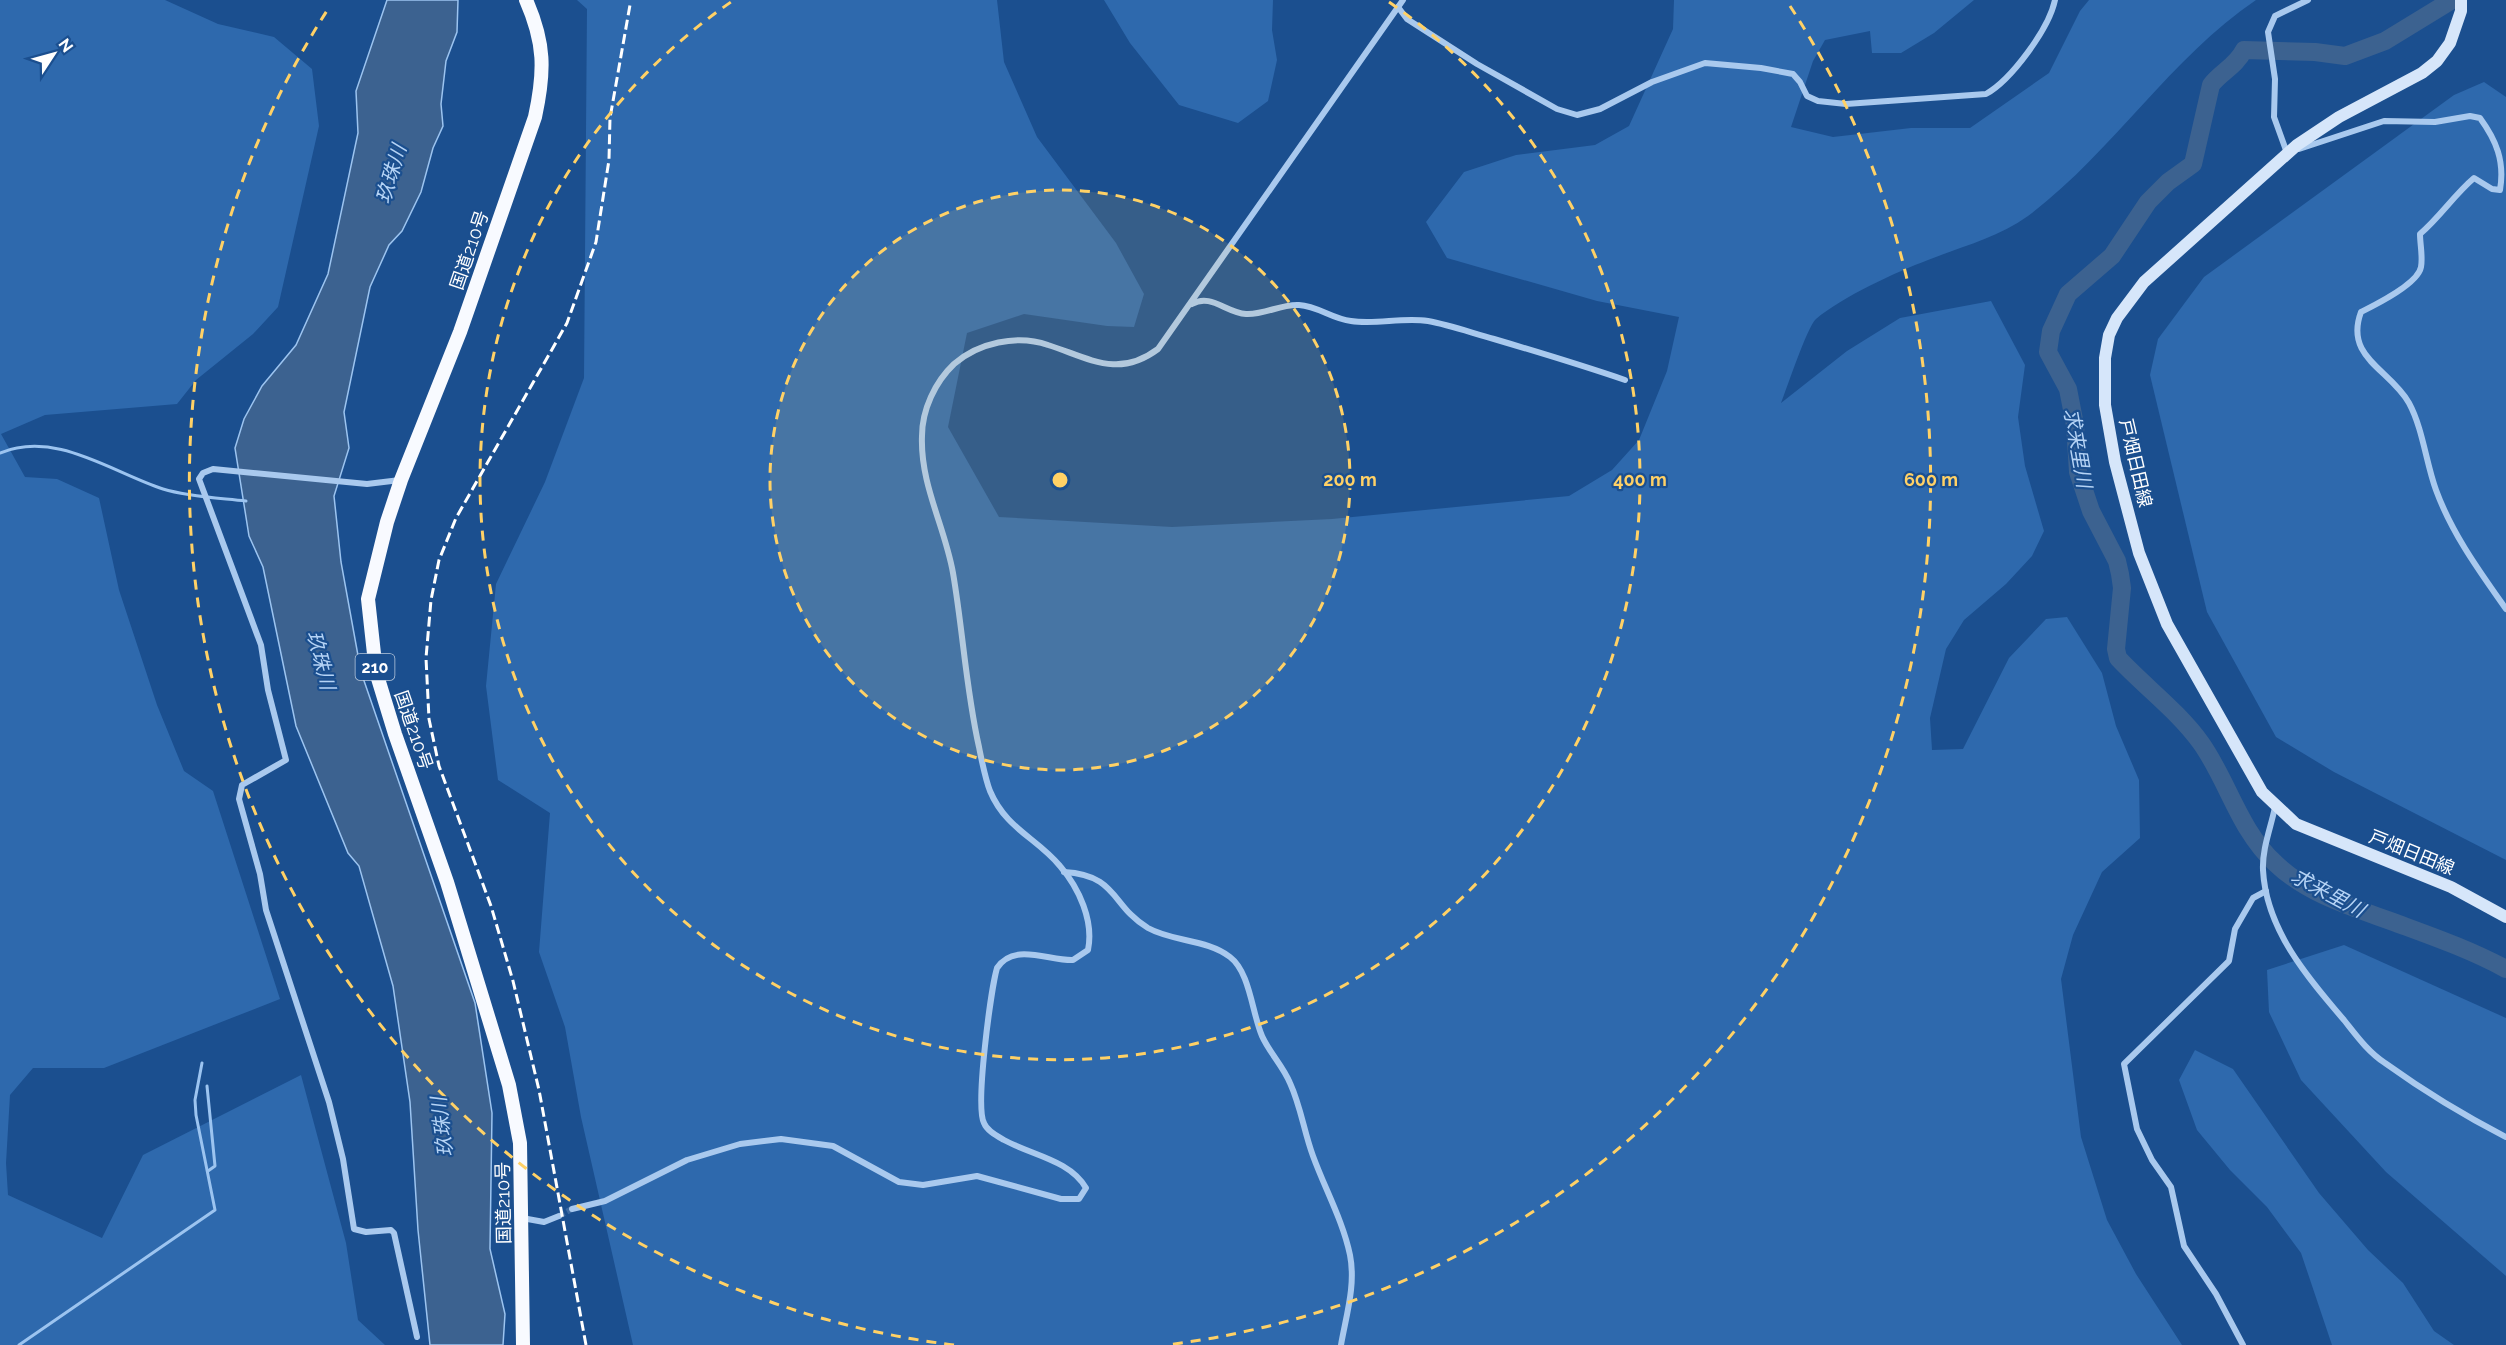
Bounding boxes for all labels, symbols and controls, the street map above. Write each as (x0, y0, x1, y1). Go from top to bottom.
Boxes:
north arrow (24, 24, 84, 84)
text: N (54, 35, 77, 56)
water label: 玖珠川 (371, 140, 412, 206)
street label: 国道210号 (446, 208, 492, 292)
water label: 求来里川 (2059, 407, 2097, 491)
street label: 戸畑日田線 (2116, 417, 2156, 509)
text: 200 m (1323, 469, 1377, 490)
text: 400 m (1613, 469, 1667, 490)
text: 600 m (1904, 469, 1958, 490)
centre of rings (1050, 470, 1070, 490)
water label: 玖珠川 (302, 628, 340, 694)
road number: 210 (356, 654, 394, 680)
street label: 国道210号 (391, 688, 437, 772)
street label: 戸畑日田線 (2366, 825, 2458, 879)
water label: 求来里川 (2287, 864, 2371, 923)
water label: 玖珠川 (426, 1094, 458, 1158)
street label: 国道210号 (492, 1162, 514, 1244)

